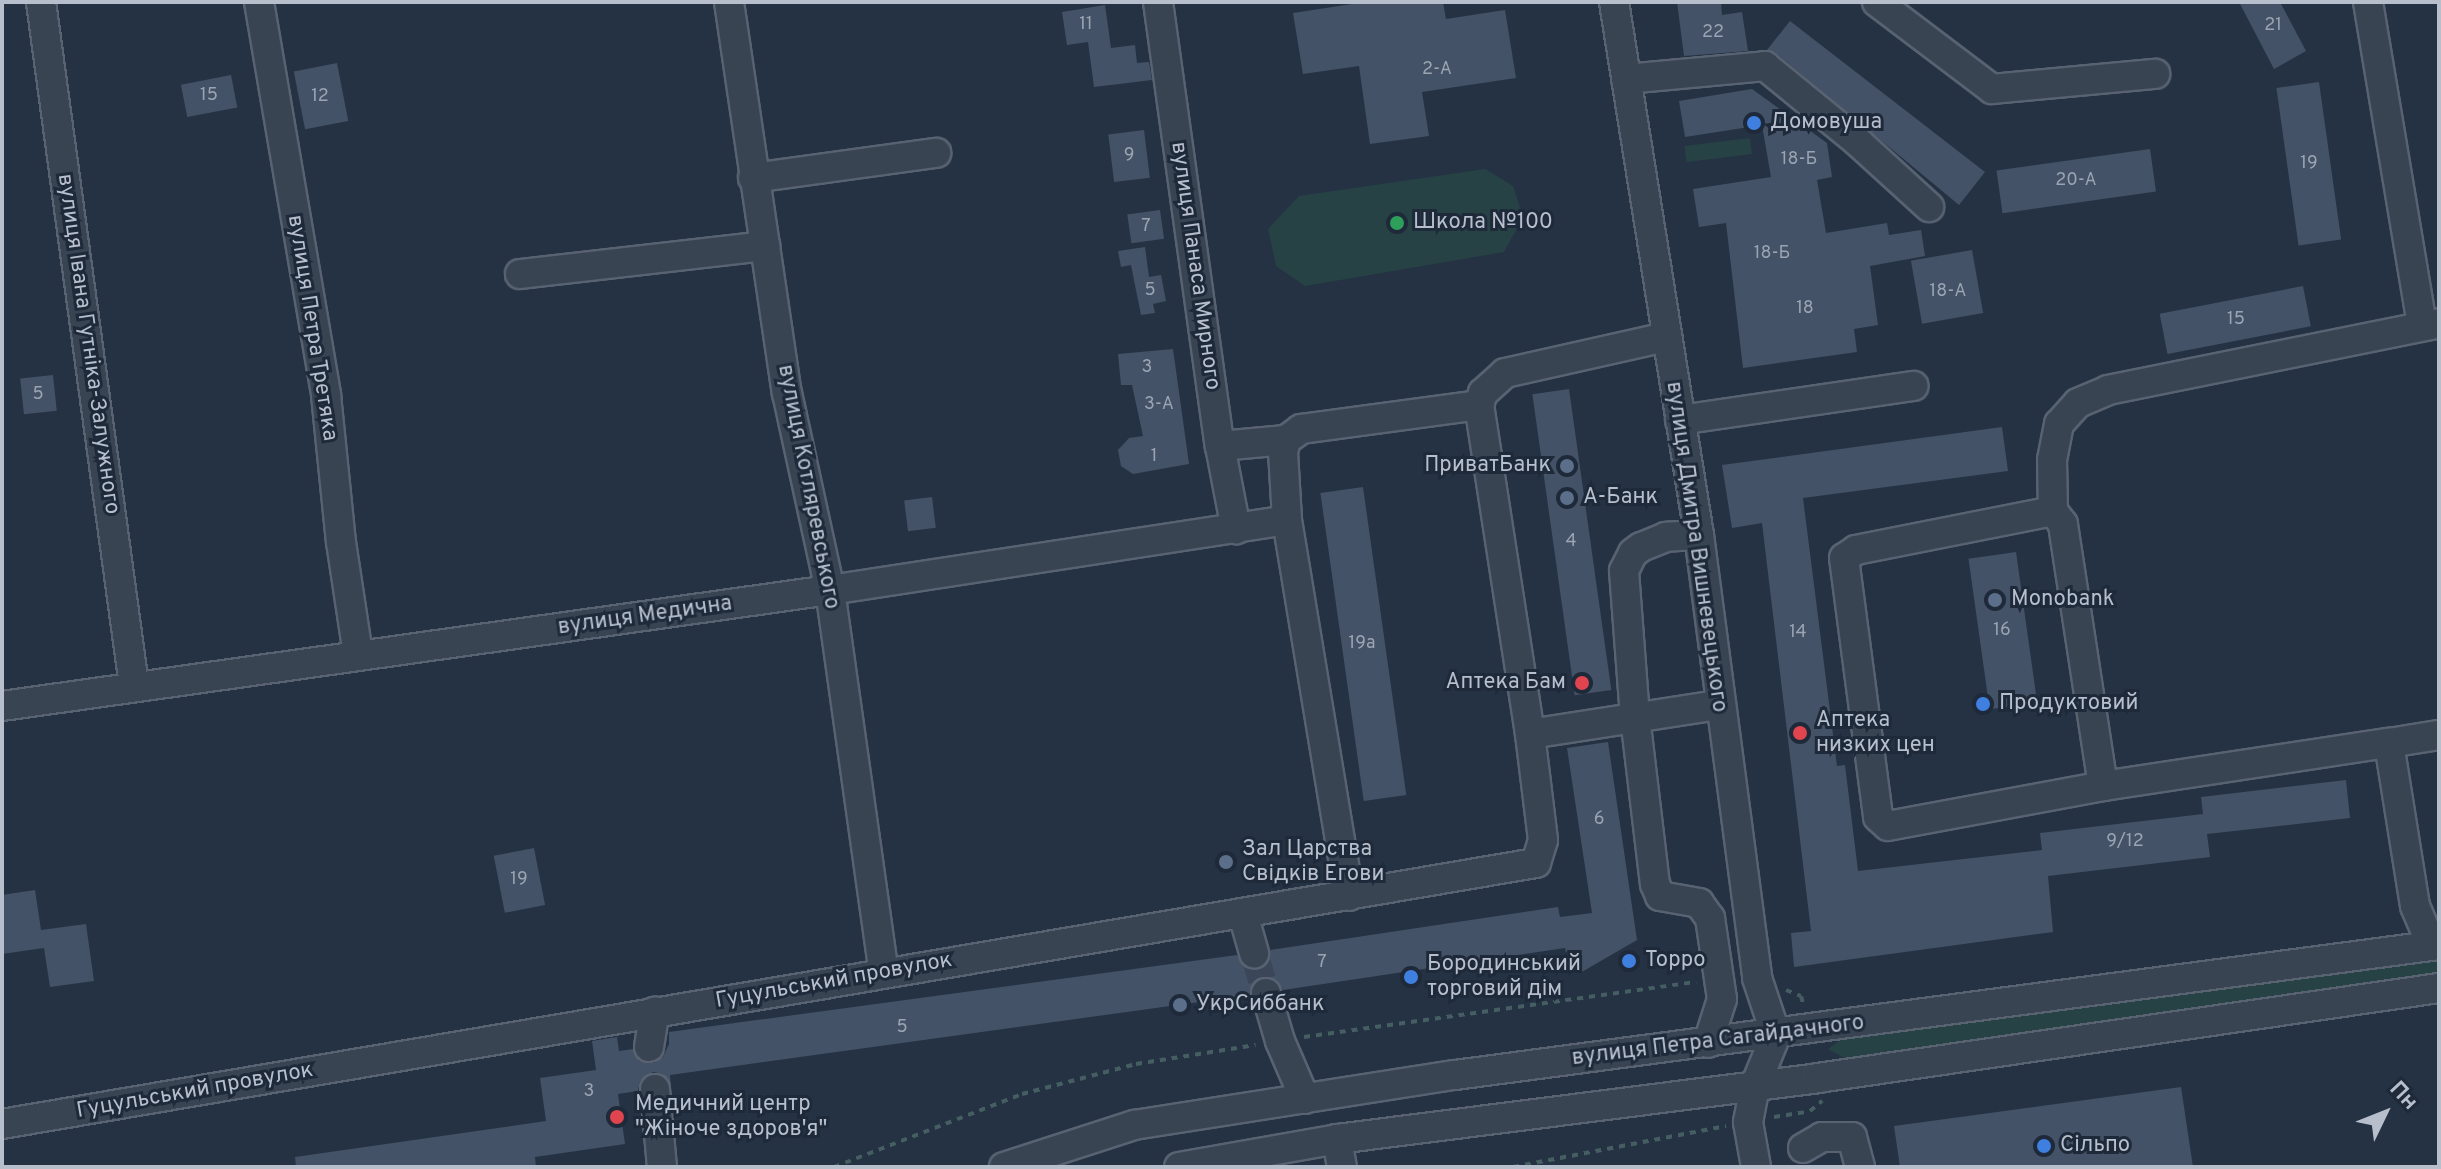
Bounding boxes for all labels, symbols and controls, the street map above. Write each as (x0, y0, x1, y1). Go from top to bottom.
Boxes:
house number: 11 (1079, 14, 1093, 36)
house number: 21 (2264, 15, 2282, 37)
house number: 22 (1702, 22, 1724, 44)
house number: 2-А (1422, 59, 1452, 81)
house number: 15 (200, 85, 218, 107)
house number: 12 (311, 86, 329, 108)
place label: Домовуша (1770, 110, 1882, 136)
marker: Домовуша (1745, 114, 1763, 132)
street label: вулиця Панаса Мирного (1165, 140, 1225, 392)
house number: 9 (1124, 145, 1134, 167)
house number: 18-Б (1781, 149, 1817, 171)
house number: 19 (2300, 153, 2318, 175)
house number: 20-А (2055, 170, 2097, 192)
street label: вулиця Івана Гутніка-Залужного (51, 172, 125, 516)
place label: Школа №100 (1413, 210, 1553, 236)
street label: вулиця Петра Третяка (281, 213, 343, 443)
marker: Школа №100 (1388, 214, 1406, 232)
house number: 7 (1141, 216, 1151, 238)
house number: 18-Б (1754, 243, 1790, 265)
house number: 5 (1144, 280, 1156, 302)
house number: 18-А (1930, 281, 1966, 303)
house number: 18 (1796, 298, 1814, 320)
house number: 15 (2227, 309, 2245, 331)
house number: 3 (1142, 357, 1152, 379)
street label: вулиця Котляревського (771, 362, 845, 612)
street label: вулиця Дмитра Вишневецького (1660, 380, 1732, 714)
house number: 5 (32, 384, 44, 406)
house number: 3-А (1144, 394, 1174, 416)
house number: 1 (1151, 446, 1157, 468)
place label: ПриватБанк (1424, 453, 1551, 479)
marker: ПриватБанк (1558, 457, 1576, 475)
place label: А-Банк (1583, 485, 1658, 511)
marker: А-Банк (1558, 489, 1576, 507)
house number: 4 (1565, 531, 1577, 553)
place label: Monobank (2011, 587, 2114, 613)
street label: вулиця Медична (556, 591, 734, 641)
marker: Monobank (1986, 591, 2004, 609)
house number: 16 (1993, 620, 2011, 642)
house number: 14 (1789, 622, 1807, 644)
house number: 19а (1349, 633, 1375, 655)
place label: Аптека Бам (1446, 670, 1566, 696)
marker: Аптека Бам (1573, 674, 1591, 692)
place label: Продуктовий (1999, 691, 2138, 717)
marker: Продуктовий (1974, 695, 1992, 713)
place label: Аптека низких цен (1816, 707, 1935, 758)
marker: Аптека низких цен (1791, 724, 1809, 742)
house number: 6 (1594, 809, 1604, 831)
house number: 9/12 (2106, 831, 2144, 853)
place label: Зал Царства Свiдкiв Егови (1242, 836, 1384, 888)
marker: Зал Царства Свiдкiв Егови (1217, 853, 1235, 871)
house number: 19 (510, 869, 528, 891)
street label: Гуцульський провулок (714, 947, 954, 1015)
place label: Торро (1645, 948, 1706, 974)
place label: Бородинський торговий дім (1427, 951, 1581, 1002)
house number: 7 (1317, 952, 1327, 974)
marker: Торро (1620, 952, 1638, 970)
marker: Бородинський торговий дім (1402, 968, 1420, 986)
place label: УкрСиббанк (1196, 992, 1325, 1018)
marker: УкрСиббанк (1171, 996, 1189, 1014)
street label: вулиця Петра Сагайдачного (1570, 1010, 1866, 1072)
house number: 5 (896, 1017, 908, 1039)
street label: Гуцульський провулок (75, 1057, 315, 1125)
north arrow (2345, 1073, 2425, 1153)
text: Пн (2383, 1076, 2423, 1116)
house number: 3 (584, 1081, 594, 1103)
place label: Медичний центр "Жіноче здоров'я" (635, 1091, 827, 1142)
marker: Медичний центр "Жіноче здоров'я" (606, 1106, 628, 1128)
place label: Сільпо (2060, 1133, 2130, 1159)
marker: Сільпо (2035, 1137, 2053, 1155)

